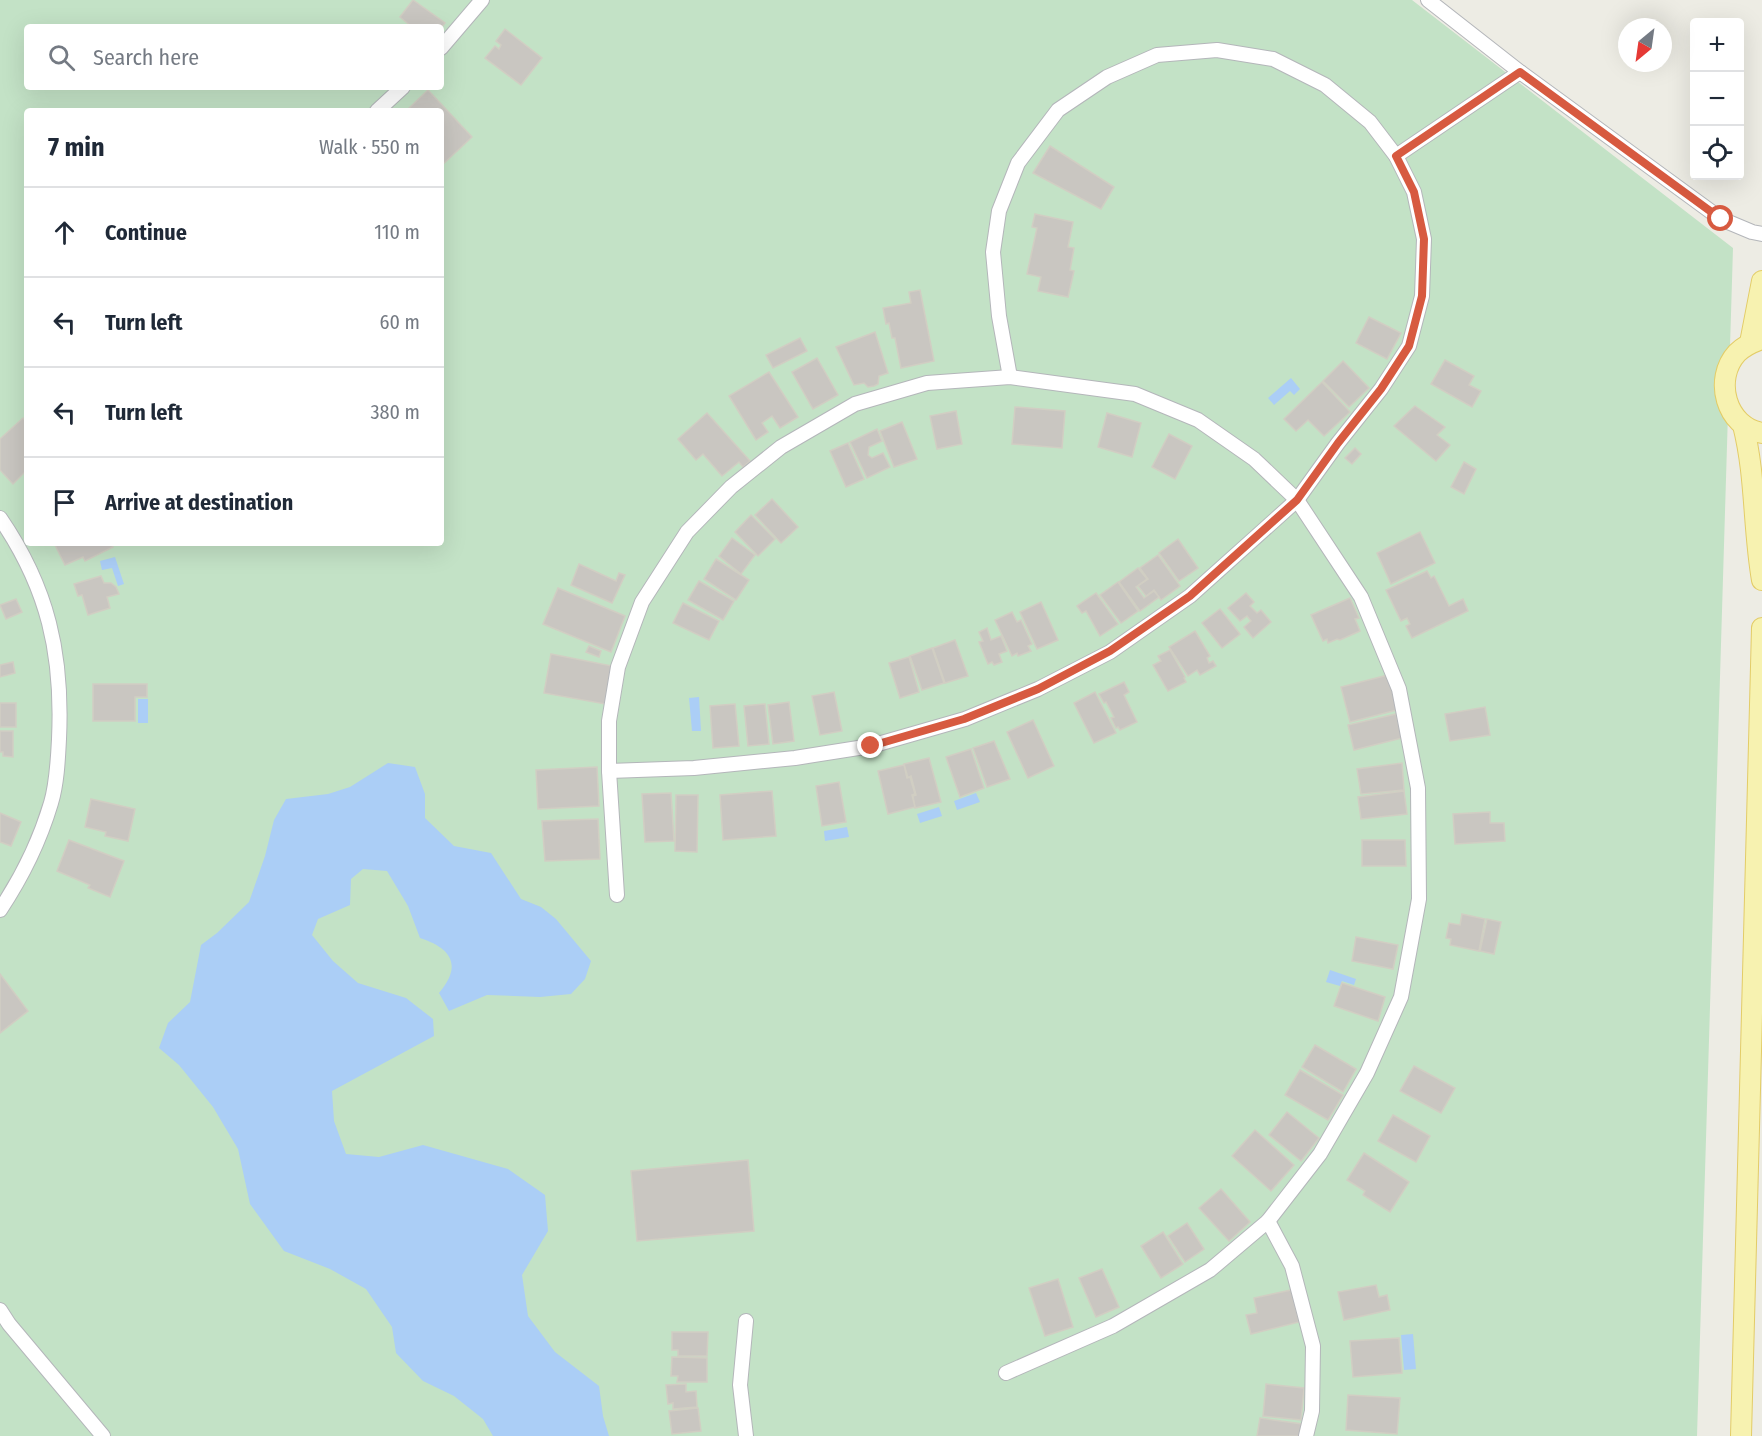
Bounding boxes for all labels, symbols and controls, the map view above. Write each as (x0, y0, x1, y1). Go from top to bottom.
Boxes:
north arrow (1618, 18, 1672, 72)
map controls (1690, 18, 1744, 180)
button: + (1690, 18, 1744, 72)
search box (24, 24, 444, 90)
icon: search (45, 41, 78, 74)
text: Search here (93, 44, 199, 71)
button: − (1690, 72, 1744, 126)
button: locate (1690, 126, 1744, 180)
text: 7 min (48, 132, 105, 163)
text: Walk · 550 m (319, 135, 420, 159)
route start (1707, 205, 1733, 231)
icon: ahead (48, 216, 81, 249)
text: Continue (105, 219, 187, 246)
text: 110 m (374, 220, 420, 244)
icon: left (48, 306, 81, 339)
text: Turn left (105, 309, 183, 336)
text: 60 m (380, 310, 420, 334)
icon: left (48, 396, 81, 429)
text: Turn left (105, 399, 183, 426)
text: 380 m (370, 400, 420, 424)
icon: arrive (48, 486, 81, 519)
text: Arrive at destination (105, 489, 293, 516)
route end (857, 732, 883, 758)

